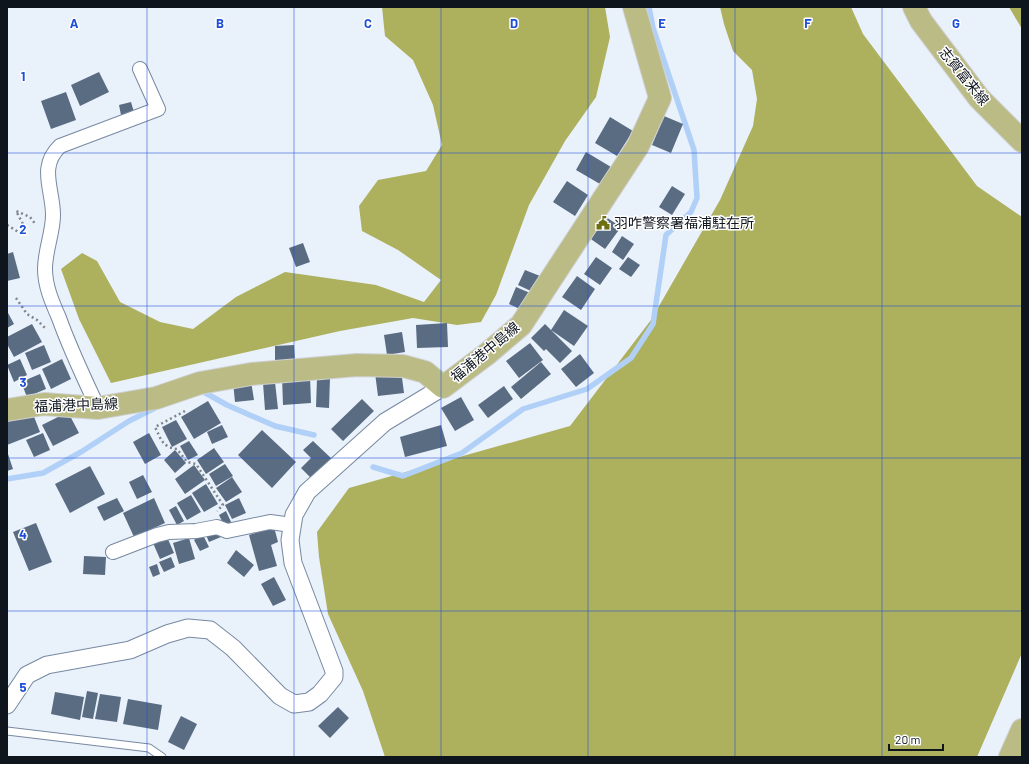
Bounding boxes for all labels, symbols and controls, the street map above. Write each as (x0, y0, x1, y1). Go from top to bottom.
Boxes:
text: A (70, 15, 79, 31)
text: B (216, 15, 224, 31)
text: C (364, 15, 372, 31)
text: D (510, 15, 518, 31)
text: E (658, 15, 666, 31)
text: F (804, 15, 812, 31)
text: G (952, 15, 960, 31)
street label: 志賀富来線 (936, 43, 993, 108)
text: 1 (21, 68, 25, 84)
place label: 羽咋警察署福浦駐在所 (614, 214, 754, 231)
public building icon: 羽咋警察署福浦駐在所 (595, 215, 611, 231)
text: 2 (19, 221, 27, 237)
street label: 福浦港中島線 (447, 318, 522, 385)
text: 3 (19, 374, 27, 390)
street label: 福浦港中島線 (34, 395, 118, 414)
text: 4 (19, 526, 27, 542)
text: 5 (19, 679, 27, 695)
scale bar (889, 726, 943, 752)
text: 20 m (895, 732, 921, 746)

